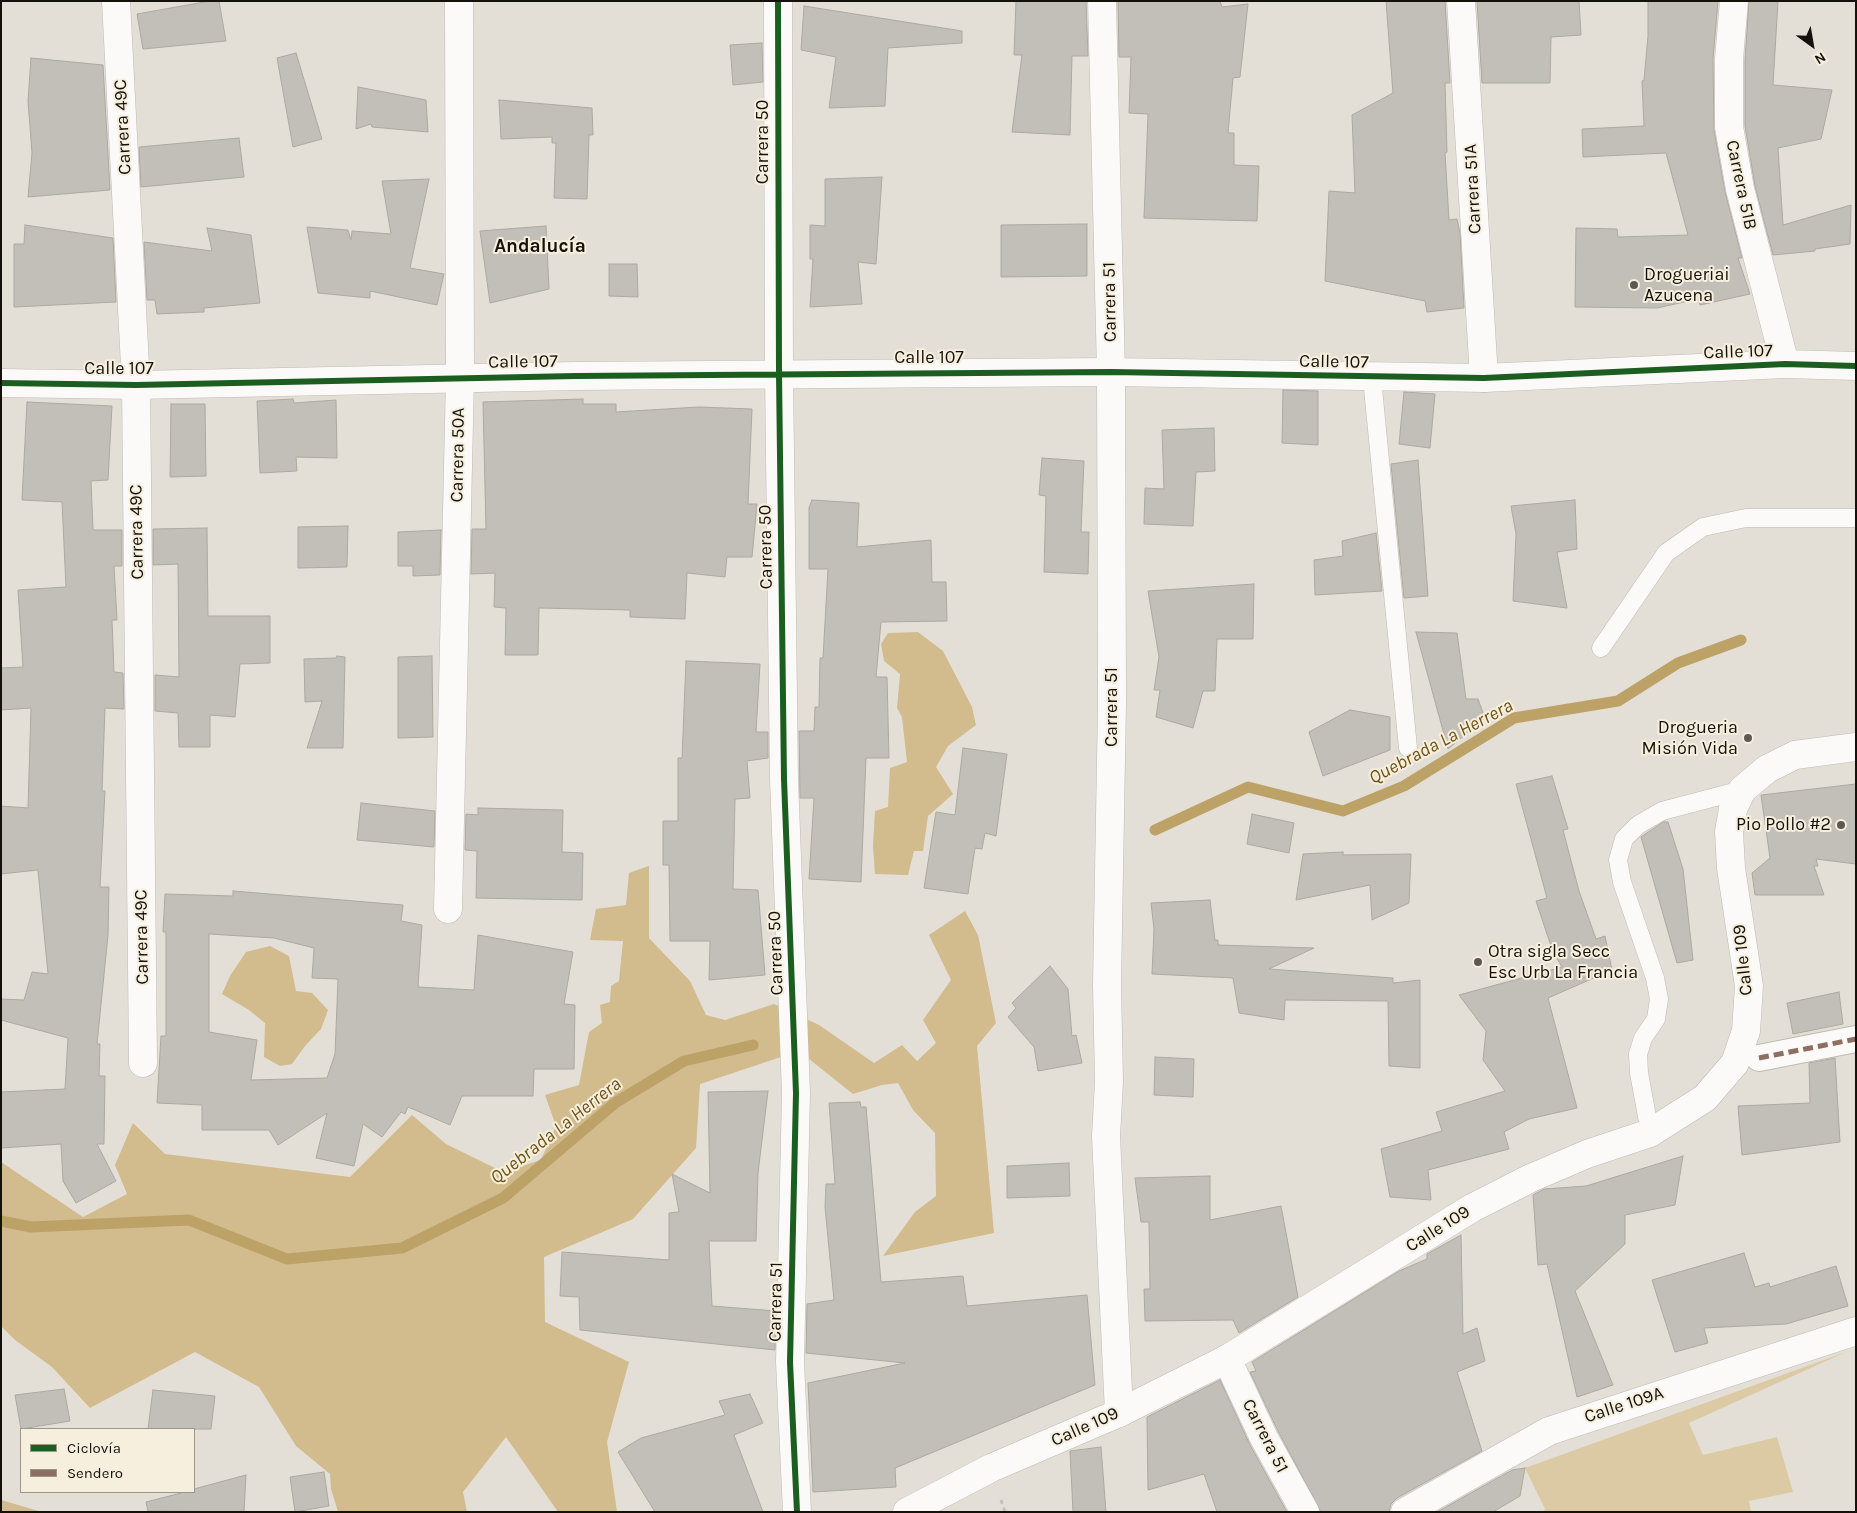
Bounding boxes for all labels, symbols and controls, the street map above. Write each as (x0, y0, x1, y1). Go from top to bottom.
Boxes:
north arrow (1787, 20, 1837, 70)
text: N (1811, 48, 1829, 68)
street label: Carrera 49C (110, 79, 136, 175)
street label: Carrera 50 (752, 100, 774, 184)
street label: Carrera 51B (1721, 138, 1761, 232)
street label: Carrera 51A (1460, 143, 1486, 235)
district label: Andalucía (494, 236, 586, 258)
street label: Carrera 51 (1099, 262, 1121, 342)
place label: Drogueriai Azucena (1644, 264, 1730, 306)
marker: Drogueriai Azucena (1628, 279, 1640, 291)
street label: Calle 107 (1703, 340, 1773, 364)
street label: Calle 107 (894, 347, 964, 369)
street label: Calle 107 (488, 351, 558, 373)
street label: Calle 107 (1299, 351, 1369, 373)
street label: Calle 107 (84, 358, 154, 380)
street label: Carrera 50A (446, 407, 470, 503)
street label: Carrera 49C (125, 484, 149, 580)
street label: Carrera 50 (754, 504, 778, 590)
street label: Carrera 51 (1101, 667, 1123, 747)
water label: Quebrada La Herrera (1365, 694, 1517, 790)
place label: Drogueria Misión Vida (1642, 717, 1738, 760)
marker: Drogueria Misión Vida (1742, 732, 1754, 744)
place label: Pio Pollo #2 (1736, 814, 1831, 836)
marker: Pio Pollo #2 (1835, 819, 1847, 831)
street label: Carrera 49C (130, 889, 154, 985)
street label: Carrera 50 (764, 910, 788, 996)
street label: Calle 109 (1729, 923, 1757, 997)
place label: Otra sigla Secc Esc Urb La Francia (1488, 941, 1638, 984)
marker: Otra sigla Secc Esc Urb La Francia (1472, 956, 1484, 968)
water label: Quebrada La Herrera (486, 1073, 626, 1189)
street label: Calle 109 (1402, 1201, 1474, 1257)
street label: Carrera 51 (765, 1262, 787, 1342)
street label: Calle 109A (1582, 1382, 1666, 1428)
street label: Carrera 51 (1237, 1395, 1293, 1477)
street label: Calle 109 (1048, 1403, 1122, 1451)
legend (20, 1428, 195, 1493)
text: Ciclovía (67, 1439, 121, 1457)
text: Sendero (67, 1464, 123, 1482)

